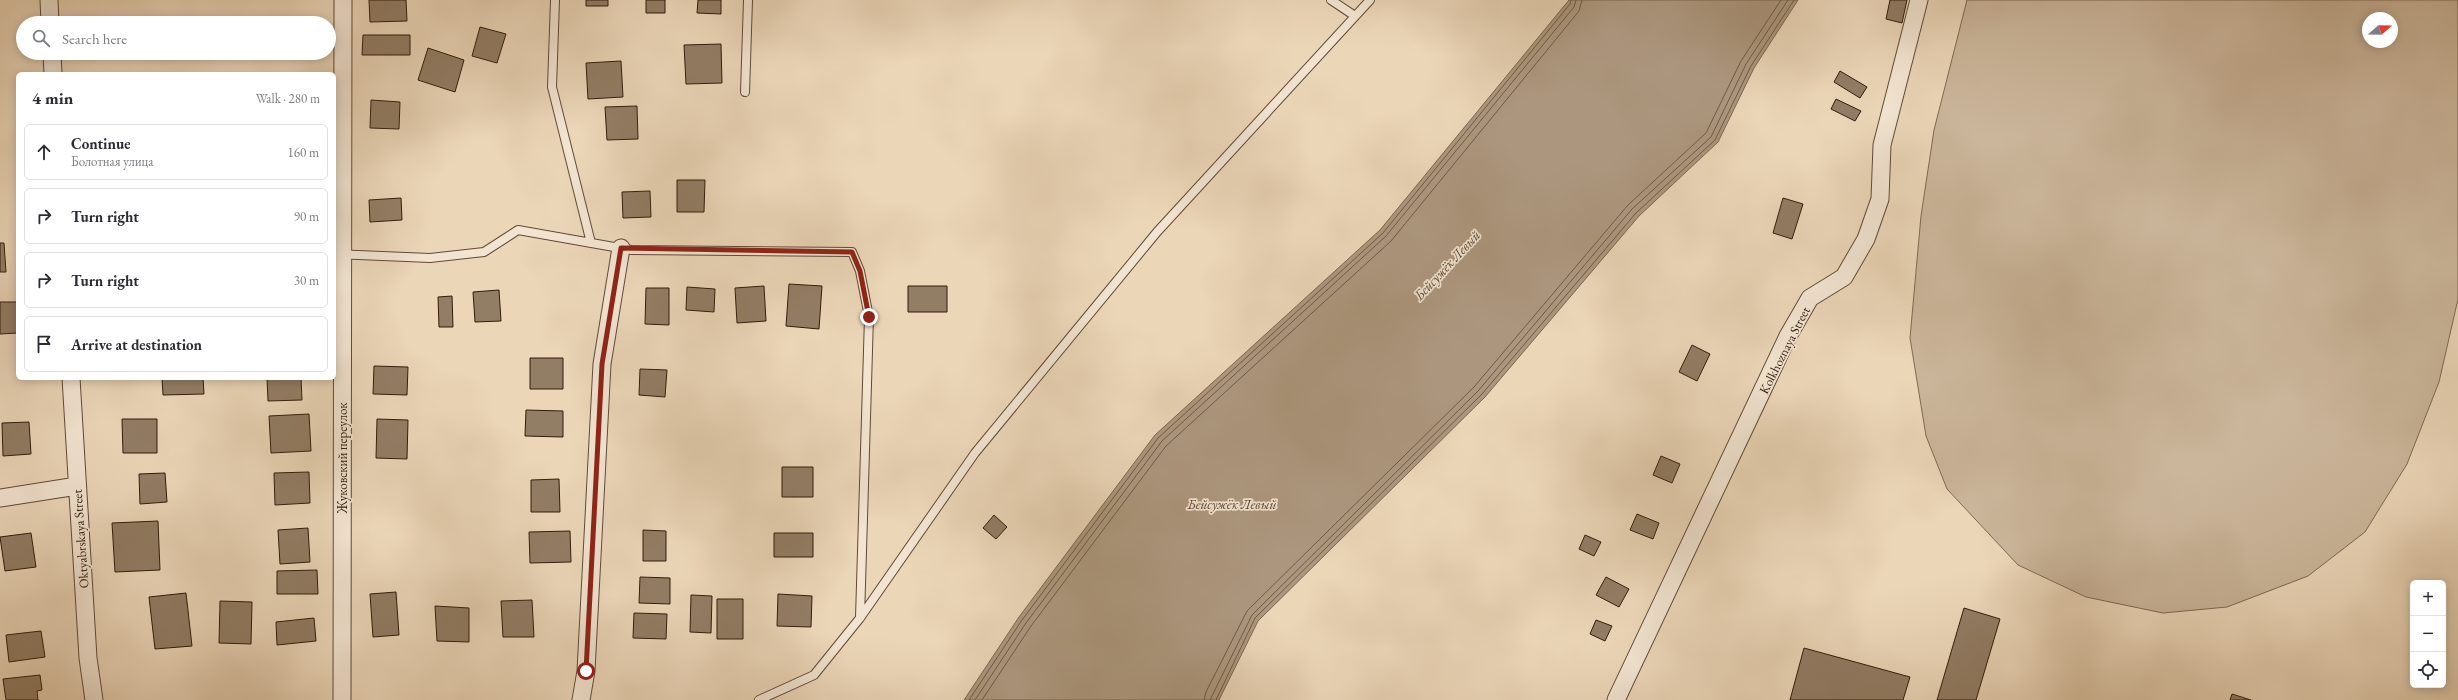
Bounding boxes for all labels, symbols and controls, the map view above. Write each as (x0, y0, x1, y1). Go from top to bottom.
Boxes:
north arrow (2362, 12, 2398, 48)
search box (16, 16, 336, 60)
icon: search (30, 27, 52, 49)
text: Search here (62, 29, 127, 48)
text: 4 min (32, 87, 73, 109)
text: Walk · 280 m (256, 90, 320, 107)
text: Continue (71, 134, 131, 153)
icon: ahead (33, 141, 55, 163)
text: 160 m (288, 144, 319, 161)
text: Болотная улица (71, 153, 154, 170)
icon: right (33, 205, 55, 227)
text: Turn right (71, 207, 139, 226)
text: 90 m (294, 208, 319, 225)
water label: Бейсужёк Левый (1409, 226, 1484, 304)
icon: right (33, 269, 55, 291)
text: Turn right (71, 271, 139, 290)
text: 30 m (294, 272, 319, 289)
street label: Kolkhoznaya Street (1755, 304, 1814, 397)
route end (860, 308, 878, 326)
icon: arrive (33, 333, 55, 355)
text: Arrive at destination (71, 335, 202, 354)
street label: Жуковский переулок (334, 402, 351, 515)
street label: Oktyabrskaya Street (69, 489, 92, 589)
water label: Бейсужёк Левый (1186, 495, 1277, 513)
map controls (2410, 580, 2446, 688)
button: + (2410, 580, 2446, 616)
button: − (2410, 616, 2446, 652)
button: locate (2410, 652, 2446, 688)
route start (577, 662, 595, 680)

